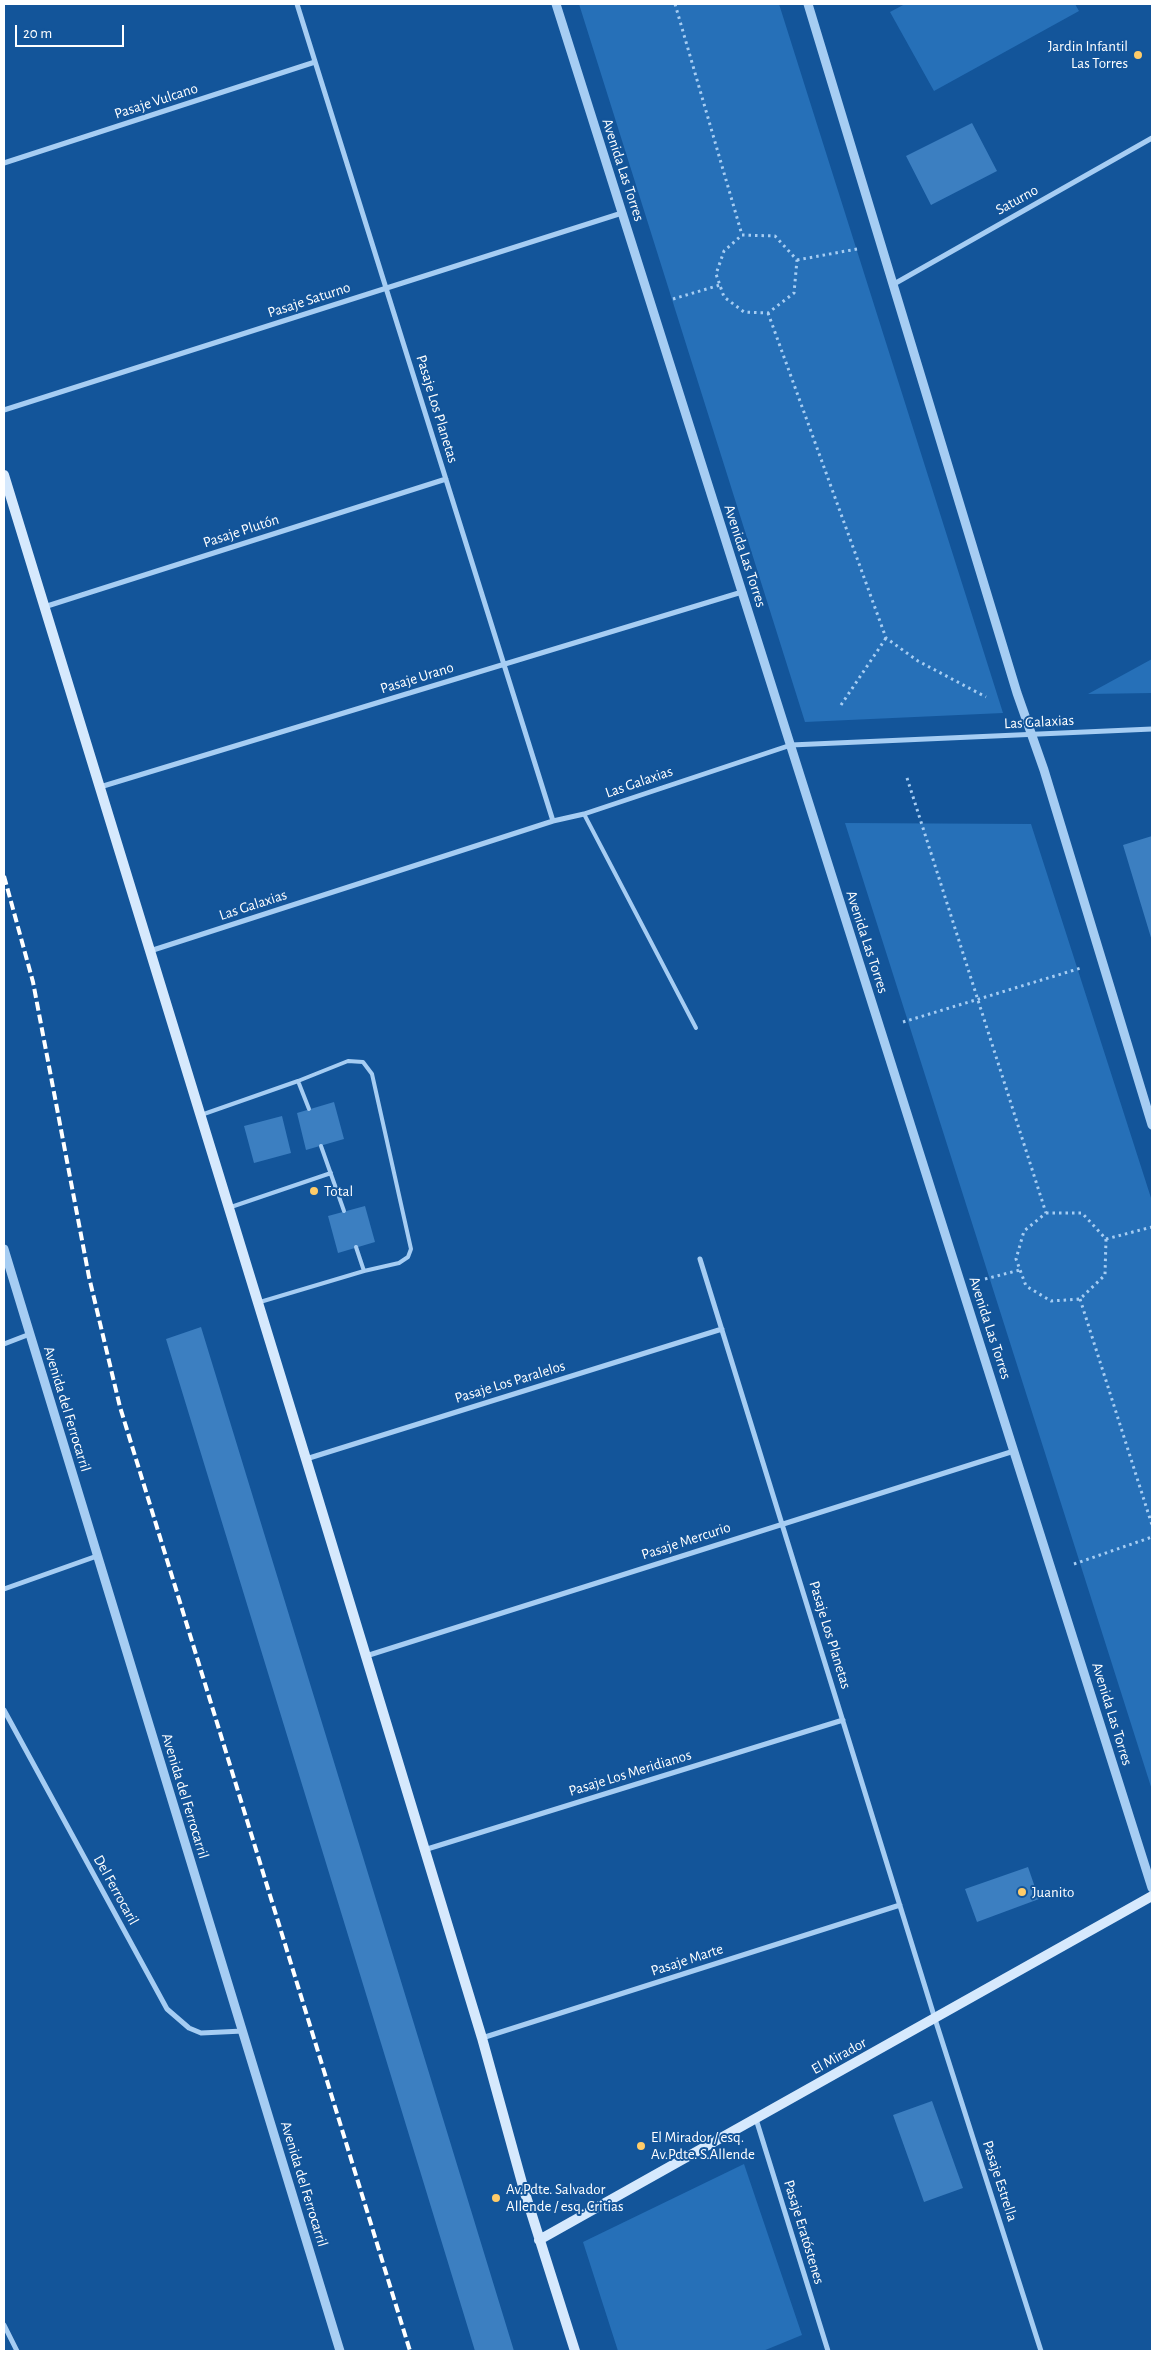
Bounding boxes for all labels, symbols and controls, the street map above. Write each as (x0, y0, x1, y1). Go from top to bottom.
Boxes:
scale bar (18, 15, 126, 47)
text: 20 m (23, 26, 52, 41)
place label: Jardin Infantil Las Torres (1048, 37, 1128, 72)
marker: Jardin Infantil Las Torres (1132, 49, 1144, 61)
street label: Pasaje Vulcano (112, 79, 200, 123)
street label: Avenida Las Torres (598, 116, 648, 224)
street label: Saturno (993, 181, 1041, 219)
street label: Pasaje Saturno (265, 278, 353, 322)
street label: Pasaje Los Planetas (412, 353, 462, 465)
street label: Avenida Las Torres (720, 502, 770, 610)
street label: Pasaje Plutón (201, 510, 281, 552)
street label: Pasaje Urano (378, 658, 456, 698)
street label: Las Galaxias (1003, 711, 1075, 733)
street label: Las Galaxias (603, 762, 675, 802)
street label: Las Galaxias (217, 886, 289, 924)
street label: Avenida Las Torres (842, 888, 892, 996)
place label: Total (324, 1182, 353, 1200)
marker: Total (308, 1185, 320, 1197)
street label: Avenida Las Torres (965, 1274, 1015, 1382)
street label: Avenida del Ferrocarril (39, 1344, 95, 1474)
street label: Pasaje Los Paralelos (453, 1357, 567, 1407)
street label: Pasaje Mercurio (639, 1518, 733, 1564)
street label: Pasaje Los Planetas (805, 1579, 855, 1691)
street label: Avenida Las Torres (1088, 1660, 1136, 1768)
street label: Avenida del Ferrocarril (157, 1731, 213, 1861)
street label: Pasaje Los Meridianos (566, 1746, 694, 1800)
street label: Del Ferrocaril (89, 1852, 143, 1928)
place label: Juanito (1032, 1883, 1074, 1901)
marker: Juanito (1016, 1886, 1028, 1898)
street label: Pasaje Marte (649, 1940, 725, 1980)
street label: El Mirador (808, 2034, 870, 2078)
street label: Avenida del Ferrocarril (276, 2119, 332, 2249)
place label: El Mirador / esq. Av.Pdte. S.Allende (651, 2128, 755, 2163)
street label: Pasaje Estrella (978, 2138, 1022, 2224)
marker: El Mirador / esq. Av.Pdte. S.Allende (635, 2140, 647, 2152)
street label: Pasaje Eratóstenes (780, 2178, 828, 2286)
place label: Av.Pdte. Salvador Allende / esq. Critias (506, 2180, 624, 2215)
marker: Av.Pdte. Salvador Allende / esq. Critias (490, 2192, 502, 2204)

